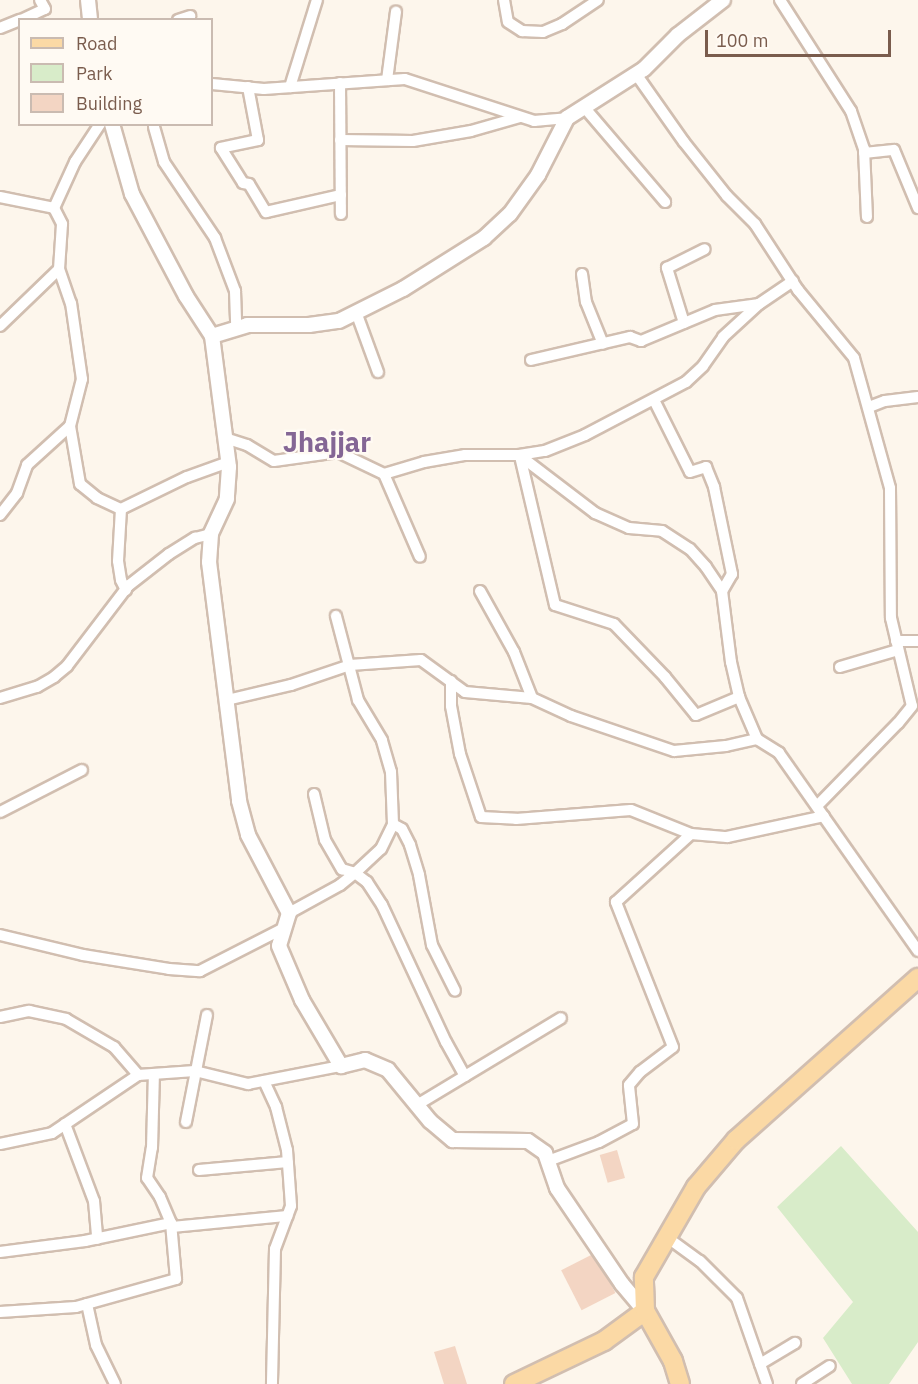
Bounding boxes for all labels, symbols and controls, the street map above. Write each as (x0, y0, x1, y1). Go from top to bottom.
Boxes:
legend (18, 18, 213, 126)
scale bar (708, 18, 894, 56)
text: 100 m (716, 29, 768, 52)
text: Road (76, 32, 117, 55)
text: Park (76, 62, 112, 85)
text: Building (76, 92, 142, 115)
district label: Jhajjar (283, 426, 371, 458)

